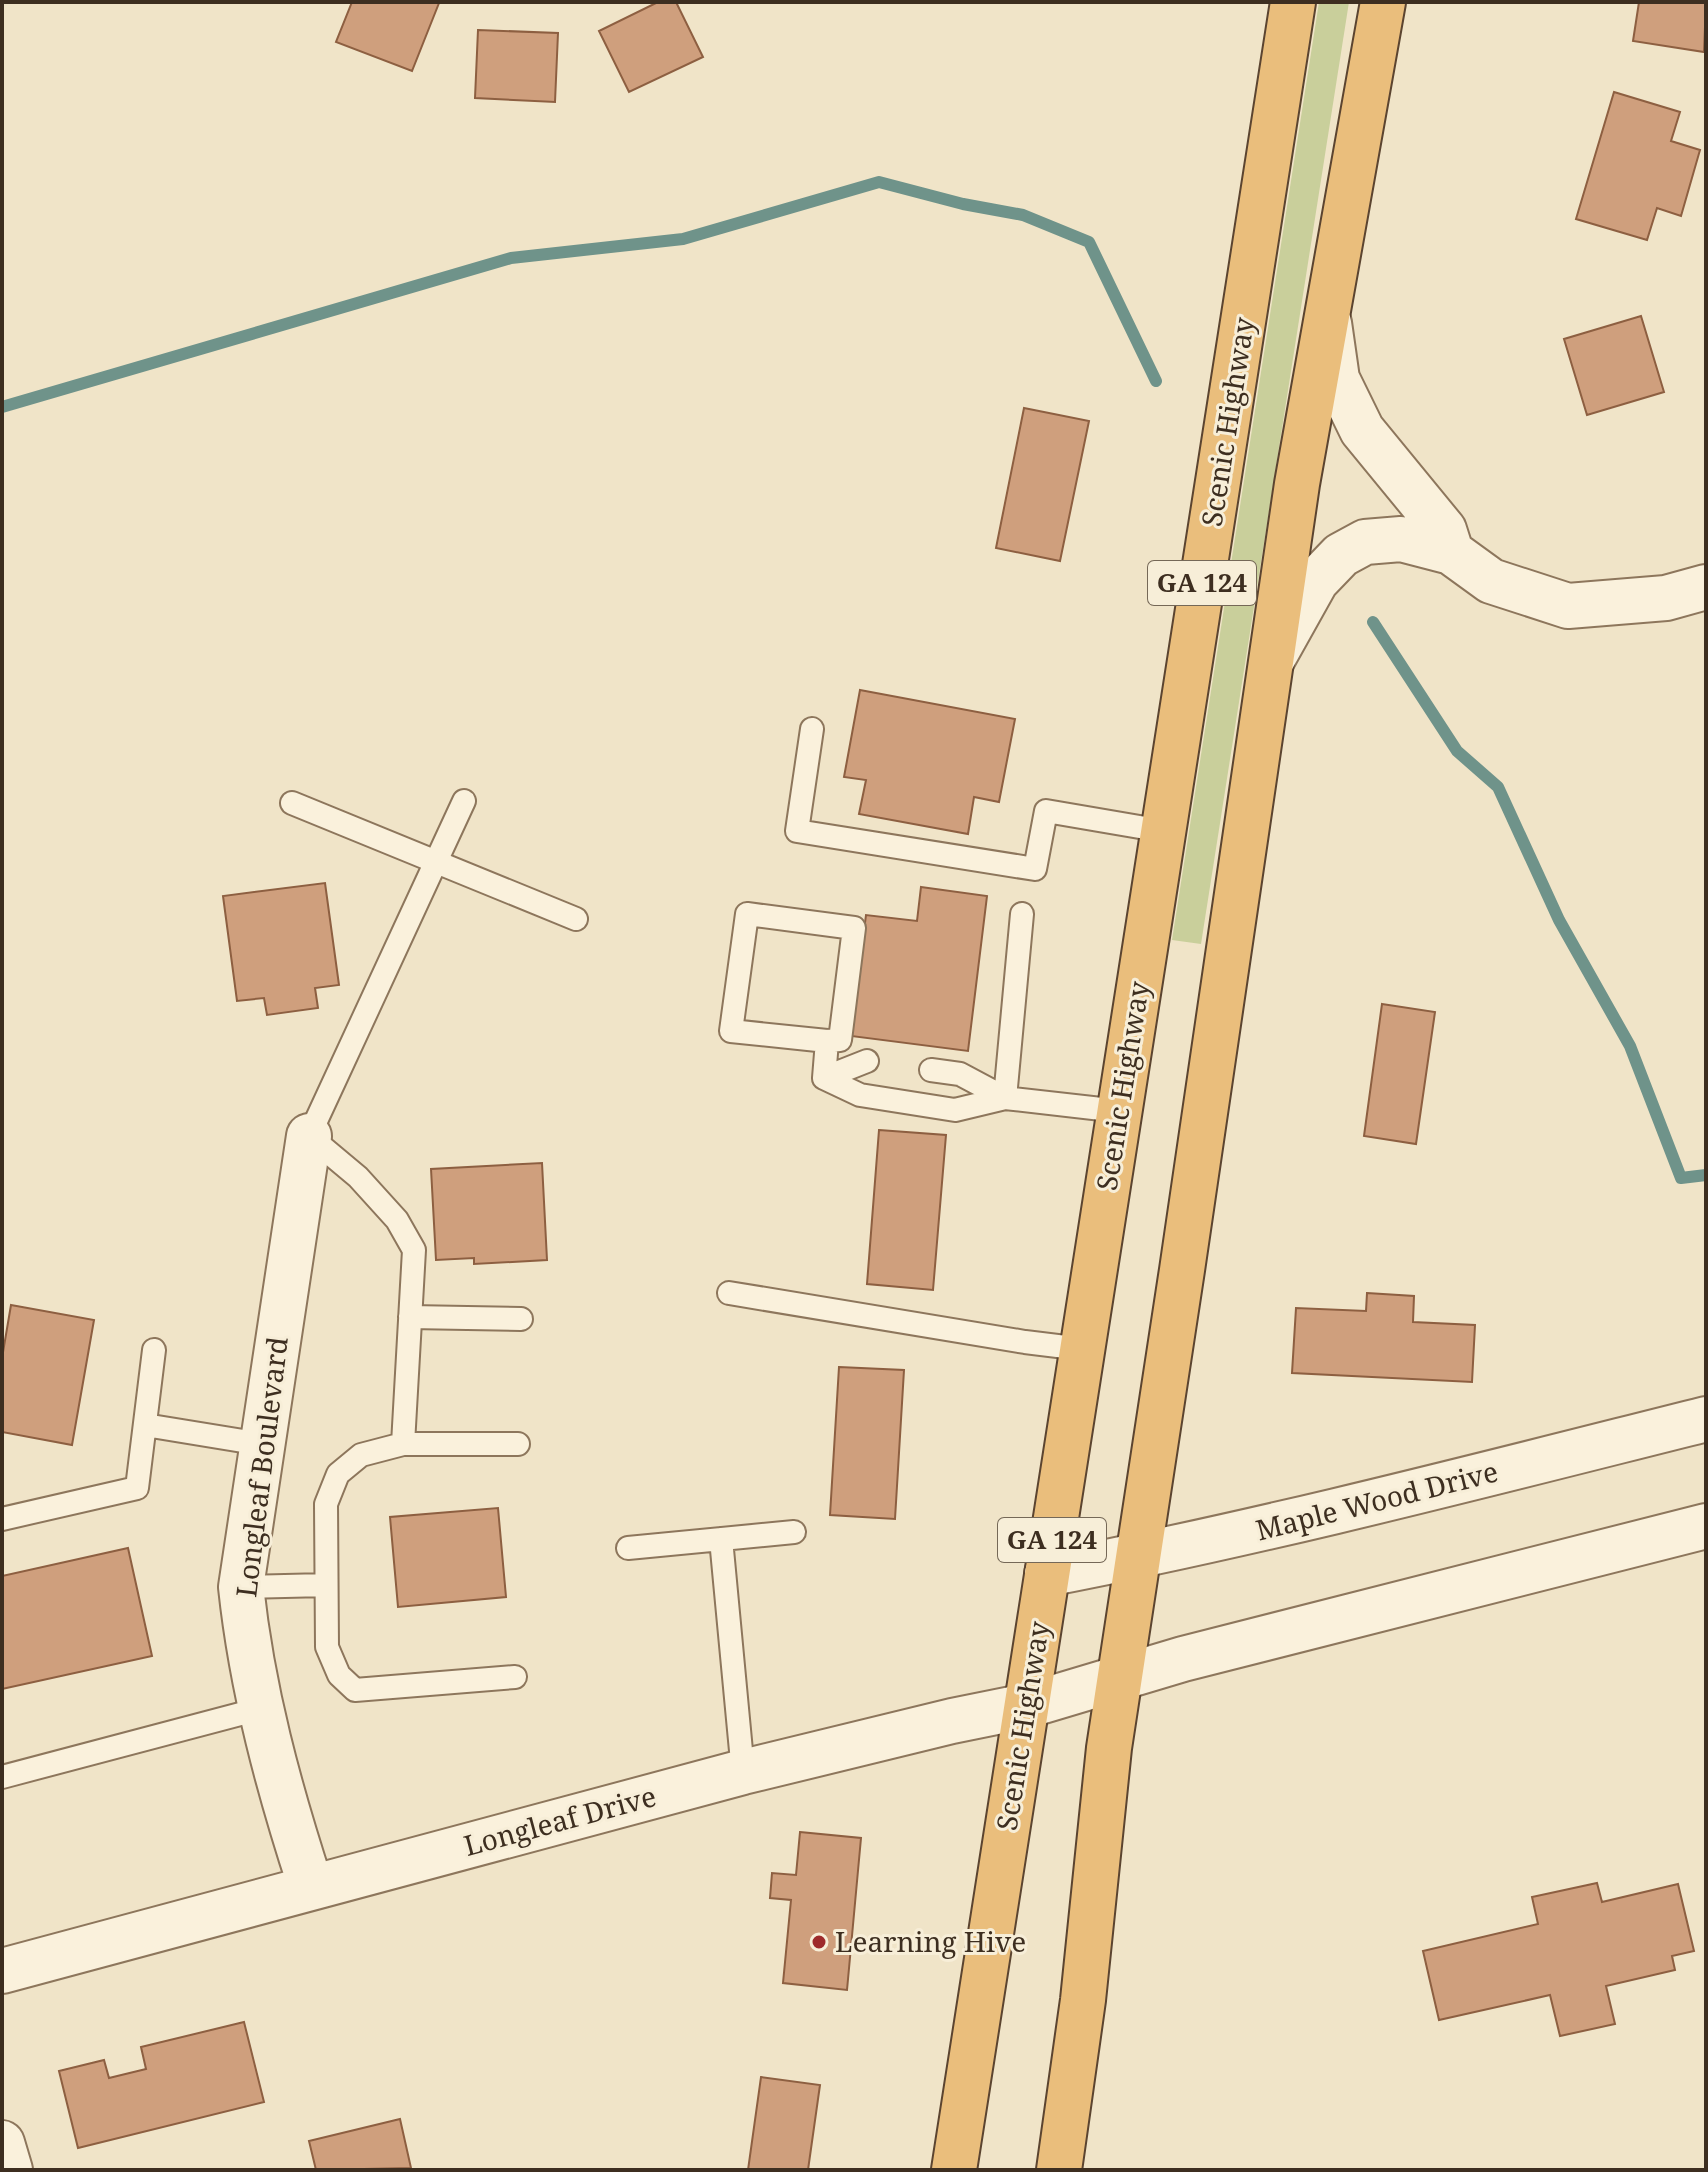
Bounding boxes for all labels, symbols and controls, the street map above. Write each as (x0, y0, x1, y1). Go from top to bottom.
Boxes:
street label: Scenic Highway (1192, 314, 1262, 529)
road number: GA 124 (1148, 561, 1256, 605)
street label: Scenic Highway (1087, 978, 1157, 1193)
street label: Longleaf Boulevard (226, 1335, 296, 1599)
street label: Maple Wood Drive (1252, 1452, 1502, 1548)
road number: GA 124 (998, 1518, 1106, 1562)
street label: Scenic Highway (987, 1618, 1057, 1833)
street label: Longleaf Drive (459, 1776, 660, 1864)
place label: Learning Hive (835, 1922, 1026, 1960)
marker: Learning Hive (810, 1933, 828, 1951)

